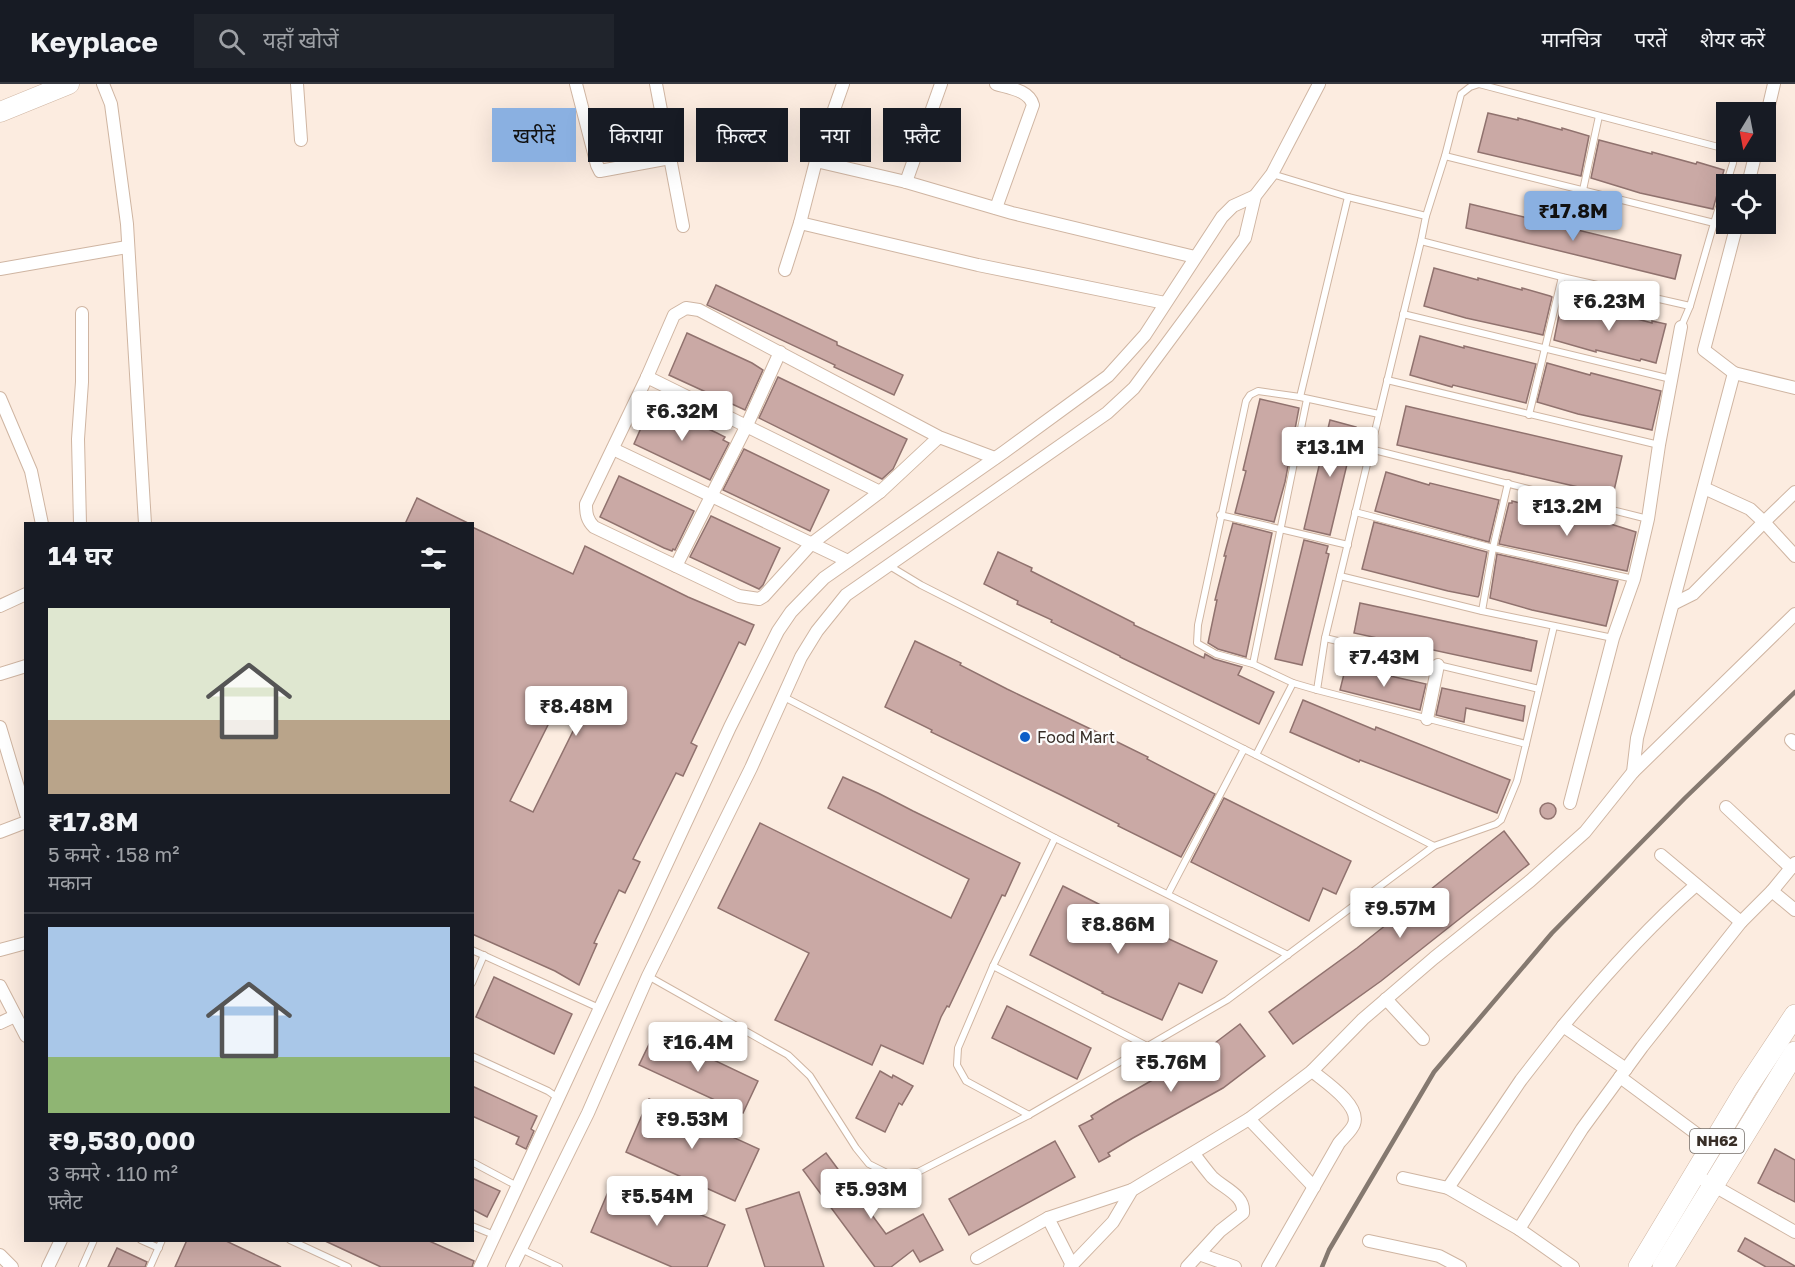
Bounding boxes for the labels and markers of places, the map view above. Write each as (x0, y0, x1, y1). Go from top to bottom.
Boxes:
pin: ₹17.8M (1524, 191, 1622, 242)
pin: ₹6.23M (1560, 281, 1658, 332)
pin: ₹6.32M (633, 391, 731, 442)
pin: ₹13.1M (1281, 427, 1379, 478)
pin: ₹13.2M (1518, 486, 1616, 537)
pin: ₹7.43M (1335, 637, 1433, 688)
pin: ₹8.48M (527, 686, 625, 737)
place label: Food Mart (1037, 727, 1115, 747)
marker: Food Mart (1018, 730, 1032, 744)
pin: ₹9.57M (1351, 888, 1449, 939)
pin: ₹8.86M (1069, 904, 1167, 955)
pin: ₹16.4M (649, 1022, 747, 1073)
pin: ₹5.76M (1122, 1042, 1220, 1093)
pin: ₹9.53M (643, 1099, 741, 1150)
pin: ₹5.93M (822, 1169, 920, 1220)
pin: ₹5.54M (608, 1176, 706, 1227)

